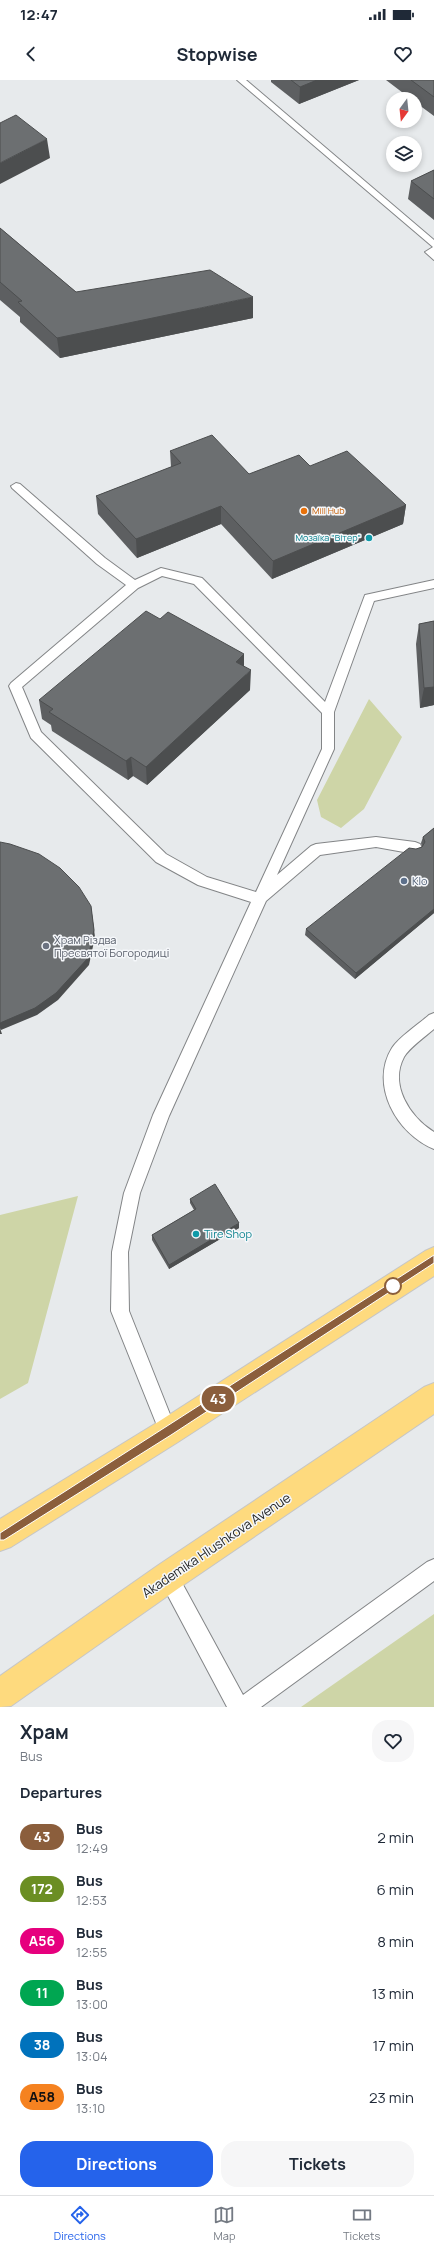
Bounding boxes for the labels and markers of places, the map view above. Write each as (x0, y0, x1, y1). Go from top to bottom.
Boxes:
place label: Mill Hub (312, 504, 345, 517)
marker: Mill Hub (299, 506, 309, 516)
place label: Мозаїка "Вітер" (295, 531, 361, 544)
marker: Мозаїка "Вітер" (364, 533, 374, 543)
place label: Klo (412, 873, 428, 888)
marker: Klo (399, 876, 409, 886)
place label: Храм Різдва Пресвятої Богородиці (54, 932, 169, 960)
marker: Храм Різдва Пресвятої Богородиці (41, 941, 51, 951)
place label: Tire Shop (204, 1226, 252, 1241)
marker: Tire Shop (191, 1229, 201, 1239)
unlabelled marker (384, 1277, 402, 1295)

